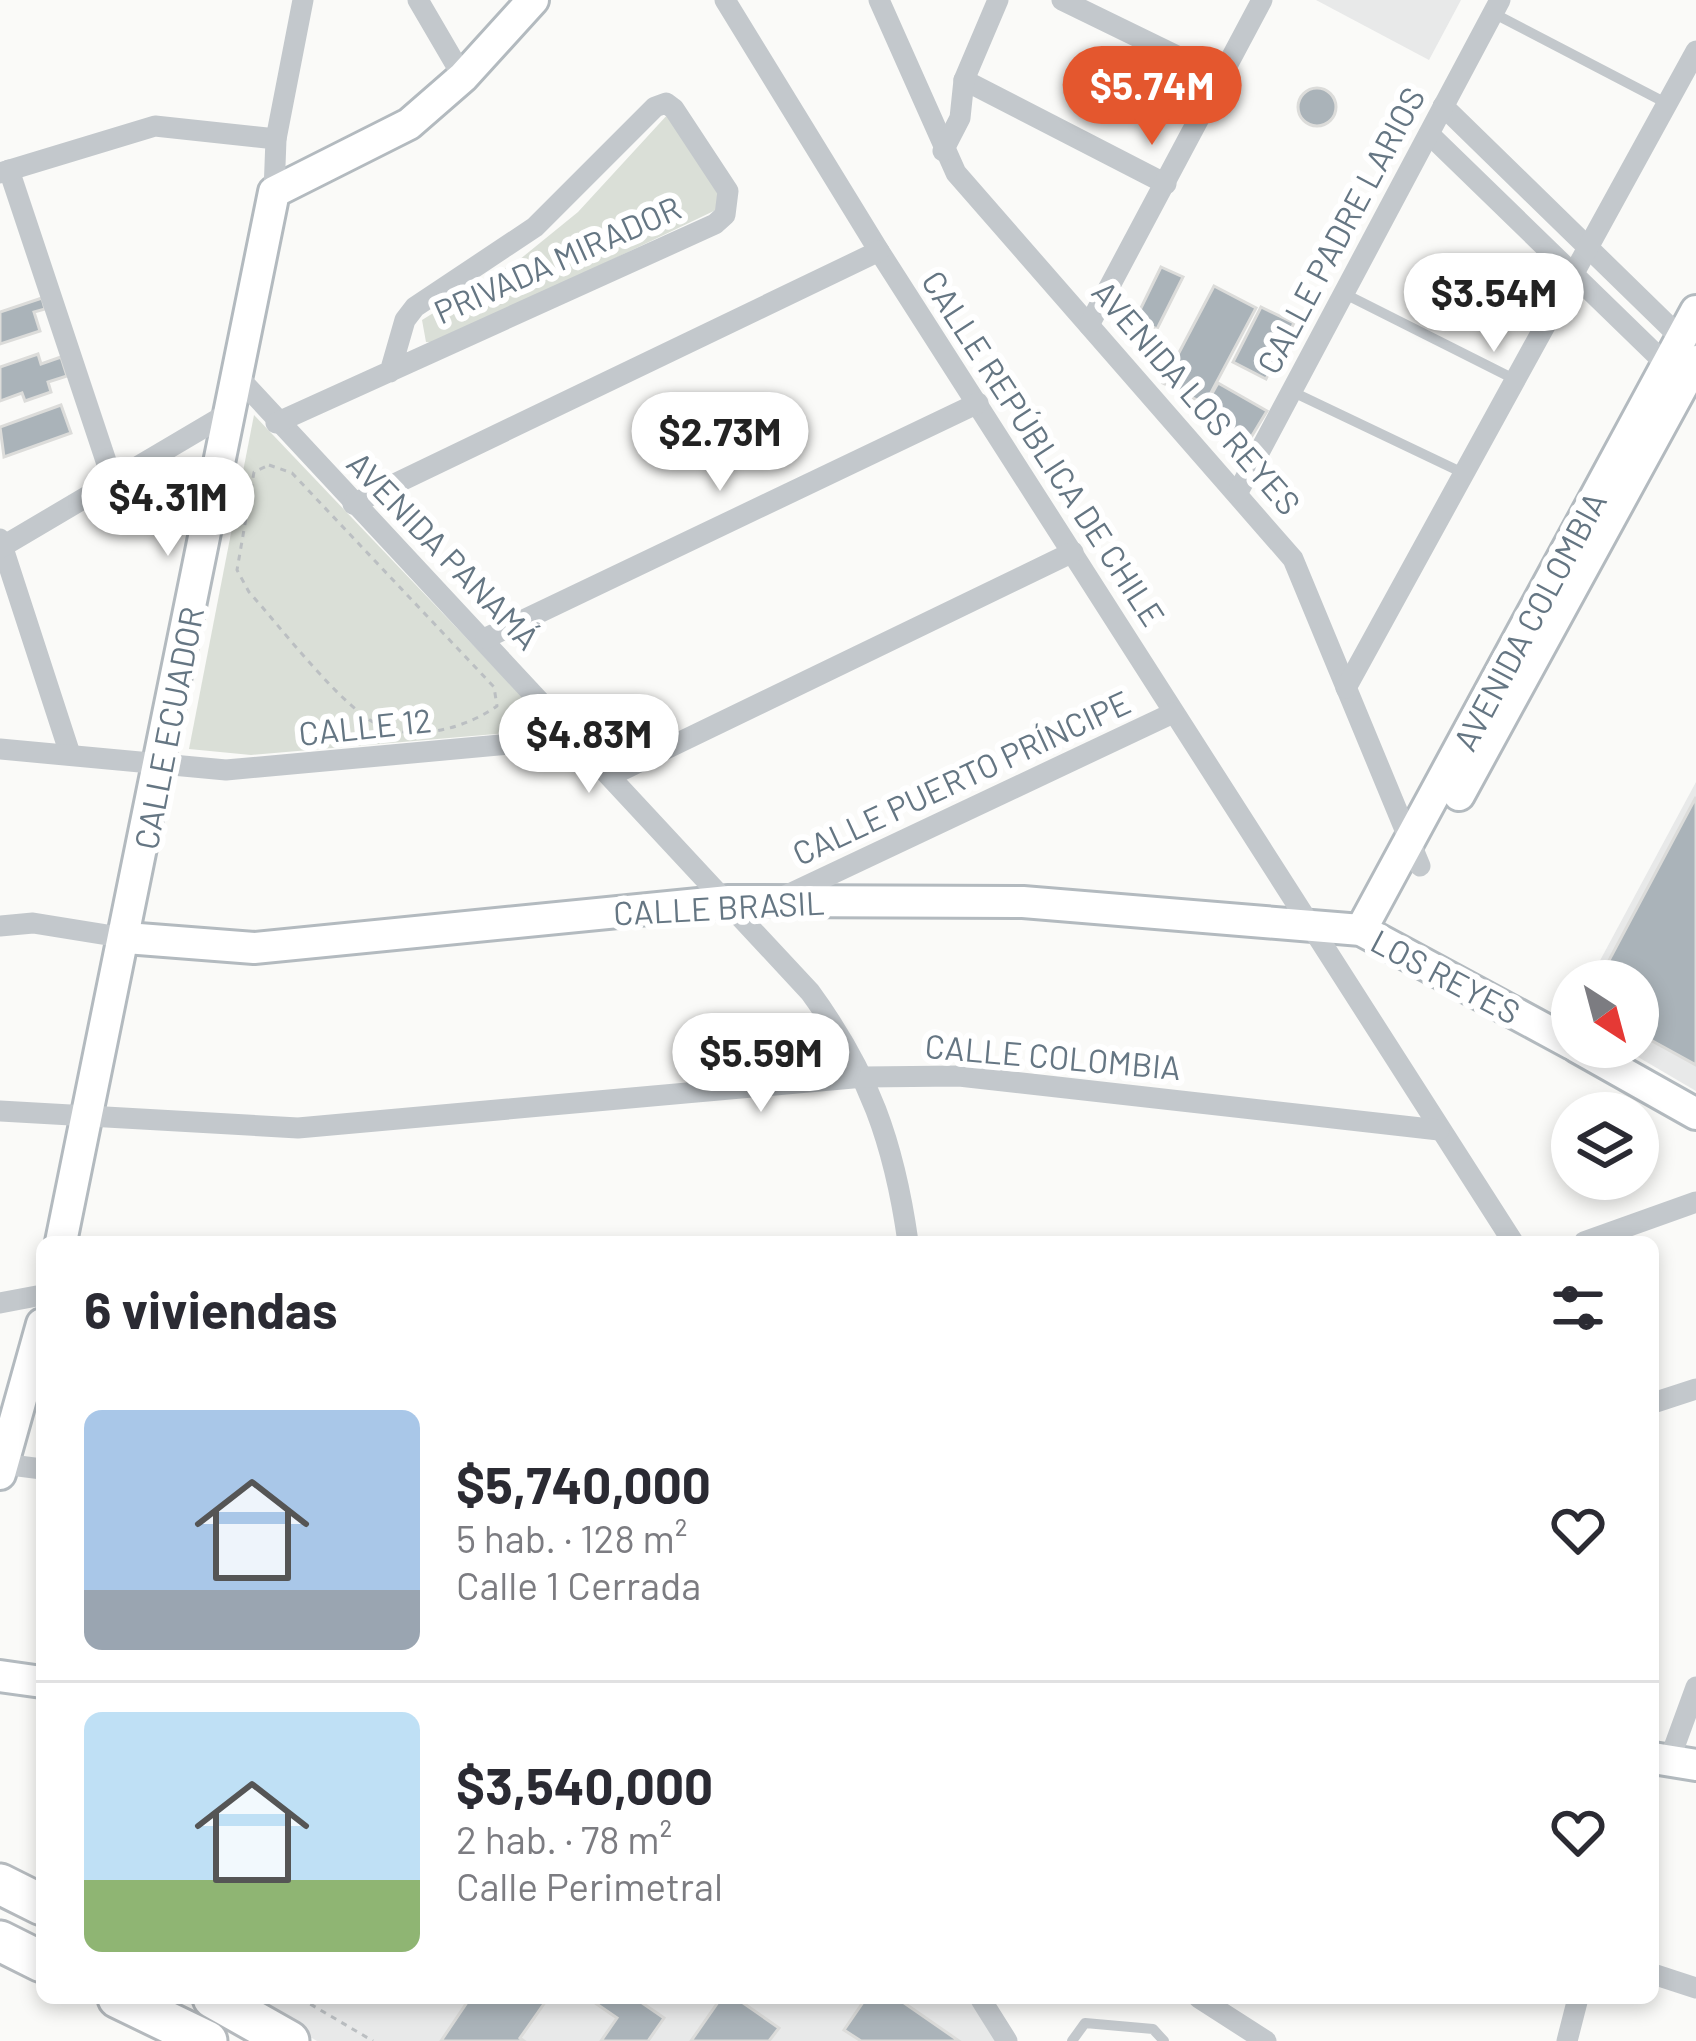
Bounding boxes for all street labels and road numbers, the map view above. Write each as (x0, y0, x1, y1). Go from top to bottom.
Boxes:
street label: CALLE PADRE LARIOS (1248, 80, 1432, 380)
street label: PRIVADA MIRADOR (428, 187, 686, 331)
street label: CALLE REPÚBLICA DE CHILE (914, 263, 1174, 633)
street label: AVENIDA LOS REYES (1084, 272, 1310, 522)
street label: AVENIDA PANAMÁ (340, 443, 548, 657)
street label: AVENIDA COLOMBIA (1444, 485, 1614, 757)
street label: CALLE ECUADOR (125, 603, 211, 853)
street label: CALLE PUERTO PRÍNCIPE (786, 681, 1136, 873)
street label: CALLE 12 (297, 699, 433, 753)
street label: CALLE BRASIL (612, 881, 826, 933)
street label: LOS REYES (1365, 920, 1527, 1032)
street label: CALLE COLOMBIA (923, 1025, 1183, 1087)

